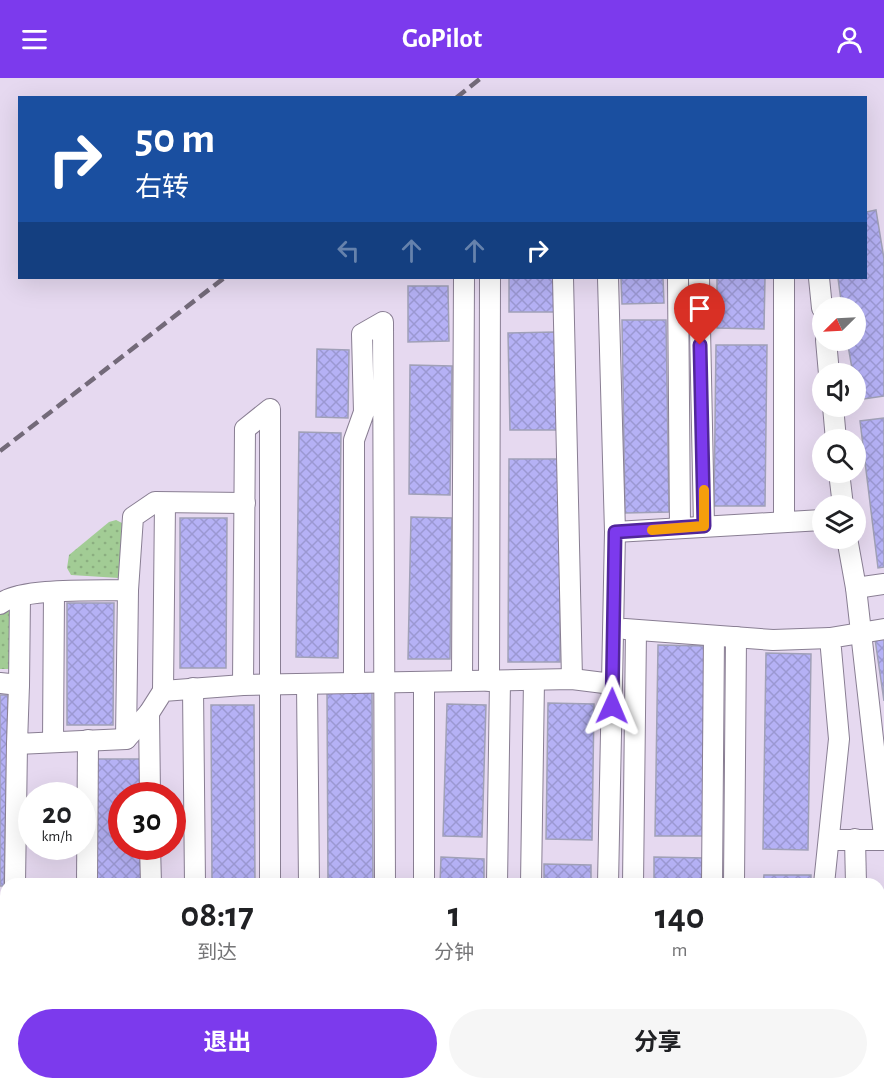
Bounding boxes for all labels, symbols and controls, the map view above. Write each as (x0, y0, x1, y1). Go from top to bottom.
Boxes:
icon: menu (18, 23, 51, 56)
icon: person (833, 23, 866, 56)
text: GoPilot (402, 25, 482, 52)
text: 50 m (135, 118, 215, 160)
icon: right (36, 120, 114, 198)
text: 右转 (135, 174, 189, 201)
icon: left (332, 234, 365, 267)
icon: ahead (395, 234, 428, 267)
icon: ahead (458, 234, 491, 267)
icon: right (521, 234, 554, 267)
pin (674, 283, 725, 345)
icon: arrive (683, 292, 716, 325)
north arrow (812, 297, 866, 351)
map controls (812, 297, 866, 549)
button: sound (812, 363, 866, 417)
button: search (812, 429, 866, 483)
button: layers (812, 495, 866, 549)
position arrow (580, 674, 644, 738)
speed limit sign: 30 (108, 782, 186, 860)
text: 20 (42, 799, 72, 829)
text: km/h (42, 829, 72, 844)
text: 08:17 (180, 897, 254, 933)
text: 1 (448, 897, 461, 933)
text: 140 (655, 899, 705, 935)
text: m (672, 940, 688, 960)
text: 到达 (197, 943, 237, 963)
text: 分钟 (434, 943, 474, 963)
button: 退出 (18, 1009, 437, 1078)
button: 分享 (449, 1009, 867, 1078)

